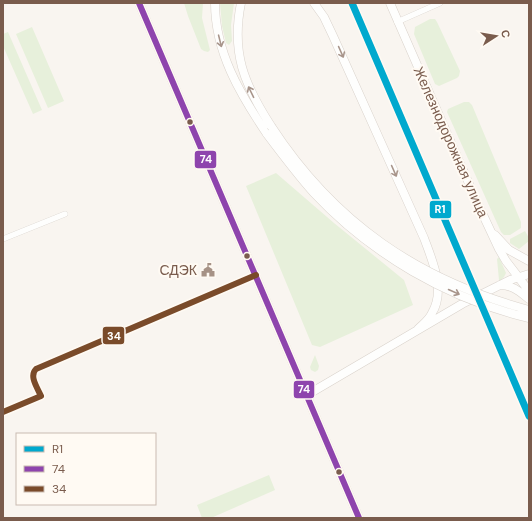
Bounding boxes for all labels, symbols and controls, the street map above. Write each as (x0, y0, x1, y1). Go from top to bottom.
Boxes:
north arrow (476, 16, 516, 56)
text: С (498, 29, 513, 39)
one-way arrow (217, 35, 224, 48)
one-way arrow (338, 46, 345, 58)
street label: Железнодорожная улица (410, 64, 493, 220)
one-way arrow (247, 86, 254, 98)
unlabelled marker (185, 117, 195, 127)
line badge: 74 (194, 150, 217, 169)
text: 74 (200, 152, 212, 166)
one-way arrow (391, 164, 398, 176)
line badge: R1 (429, 200, 452, 219)
text: R1 (435, 202, 445, 216)
unlabelled marker (242, 251, 252, 261)
place label: СДЭК (159, 261, 198, 279)
public building icon: СДЭК (200, 262, 216, 278)
one-way arrow (448, 289, 460, 297)
line badge: 34 (102, 326, 125, 345)
text: 34 (107, 329, 121, 343)
line badge: 74 (293, 380, 315, 399)
text: 74 (298, 382, 310, 396)
legend (16, 433, 156, 505)
text: R1 (52, 441, 63, 457)
text: 74 (52, 461, 65, 477)
unlabelled marker (334, 467, 344, 477)
text: 34 (52, 481, 66, 497)

